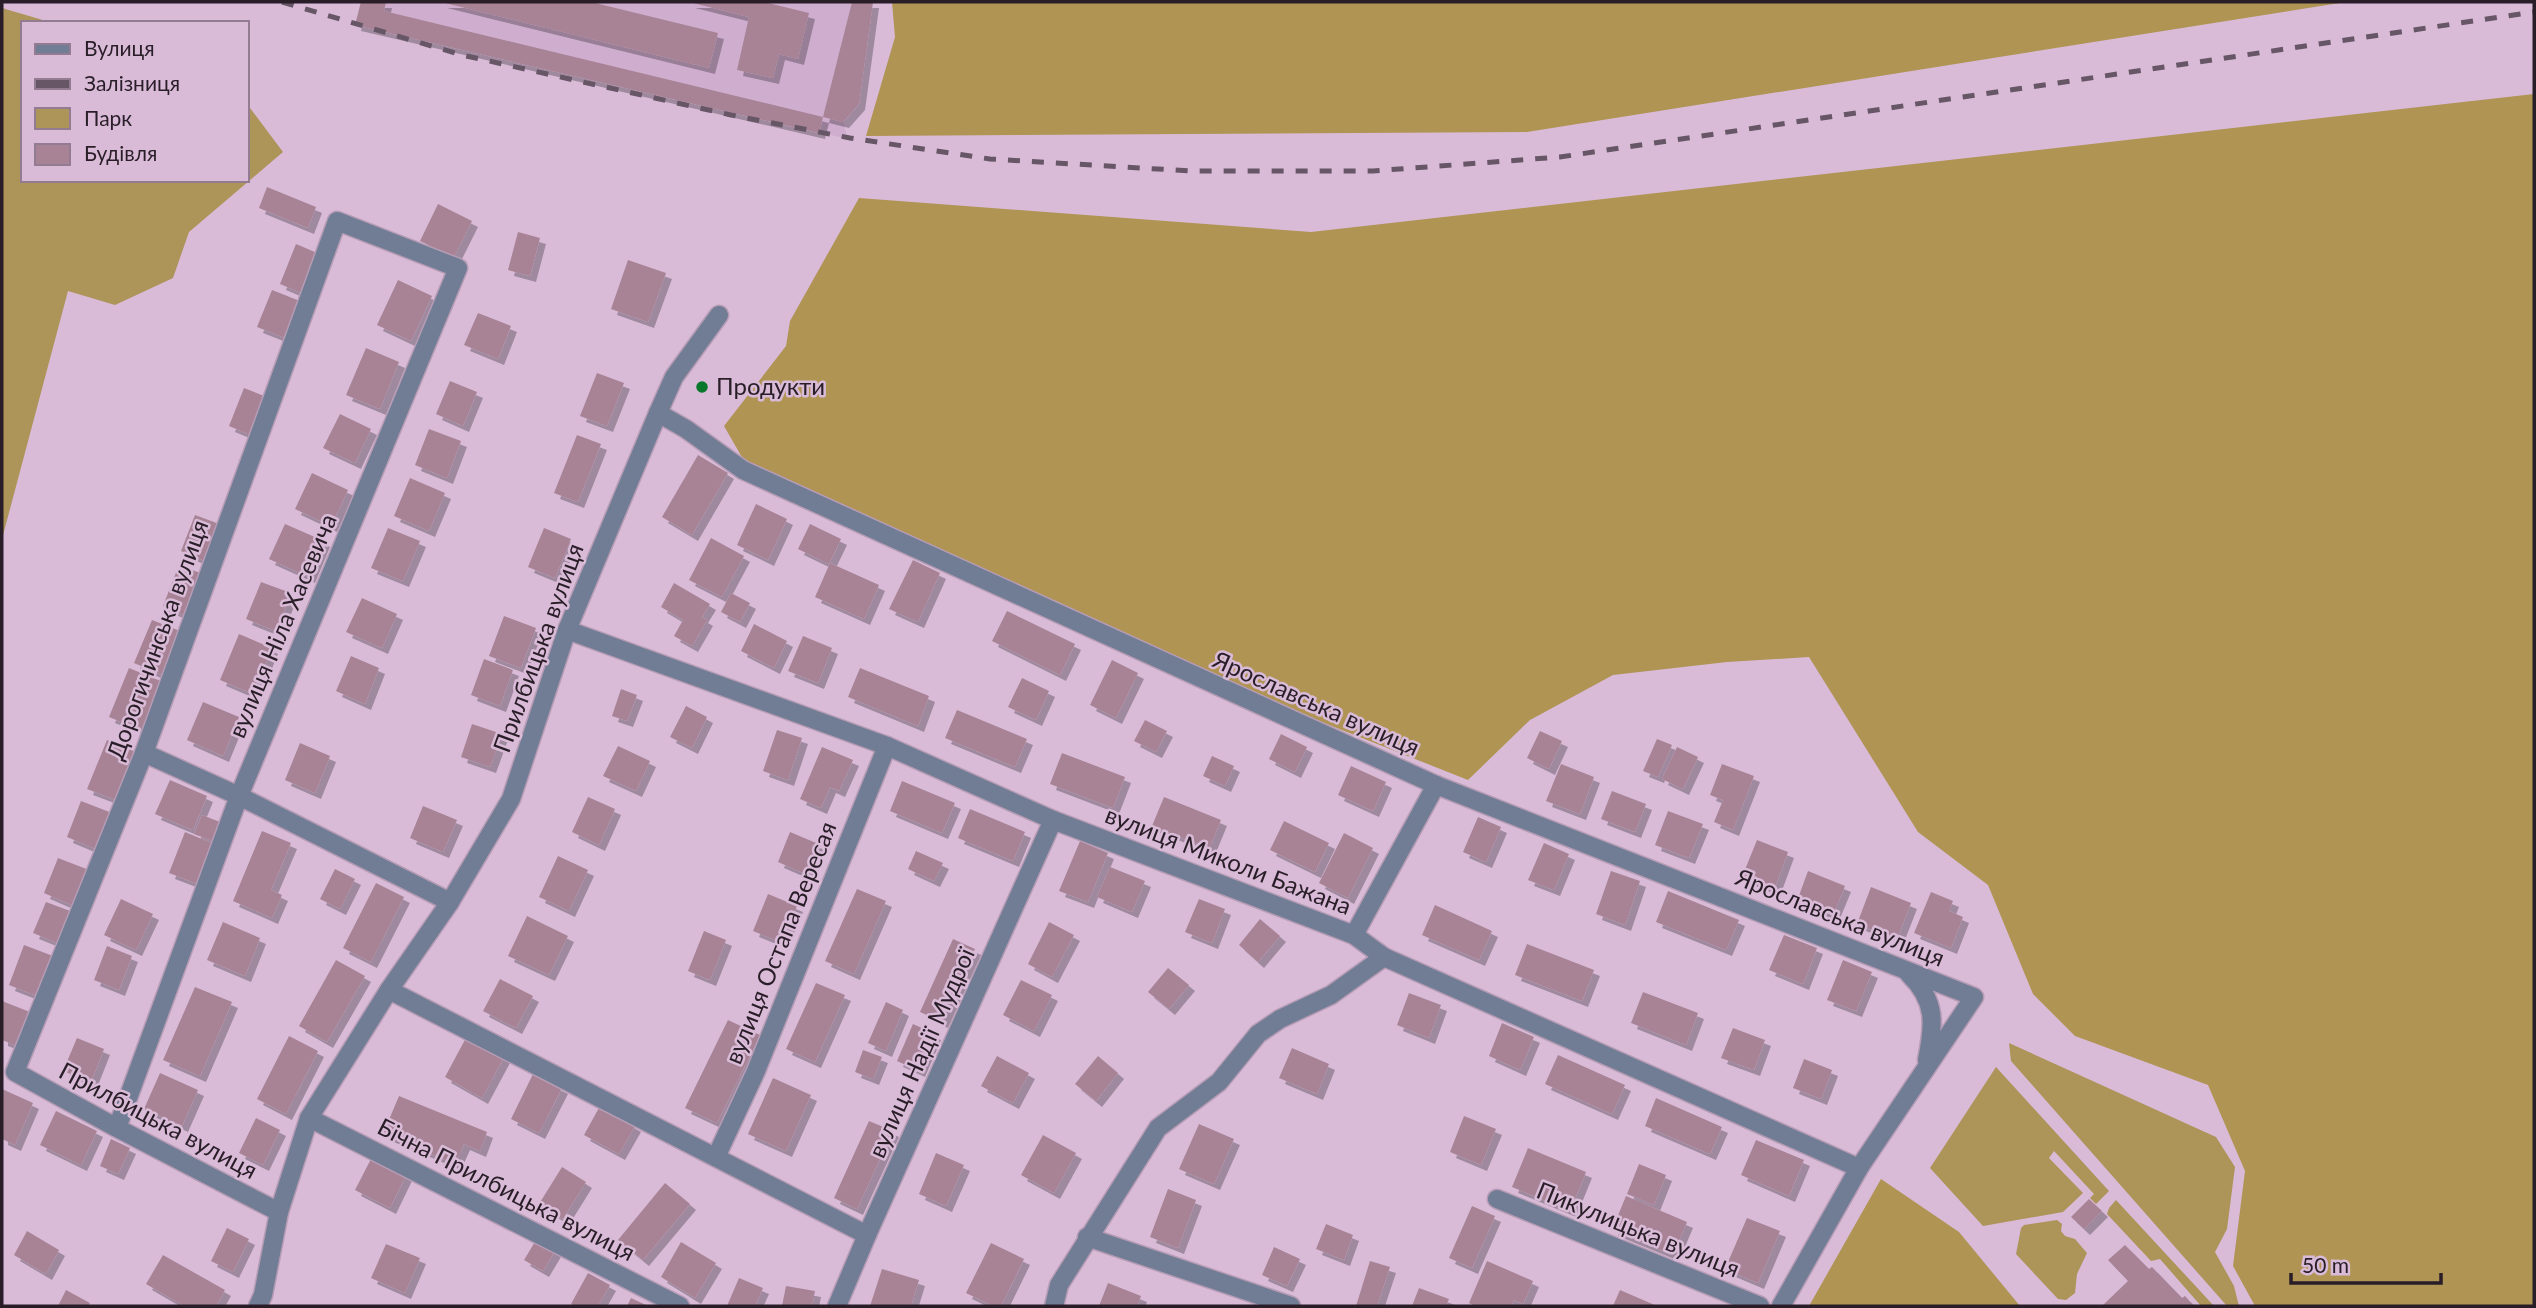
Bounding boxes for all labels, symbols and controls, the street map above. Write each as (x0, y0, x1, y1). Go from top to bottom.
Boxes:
legend (21, 21, 248, 182)
text: Вулиця (84, 35, 155, 60)
text: Залізниця (84, 70, 180, 95)
text: Парк (84, 105, 132, 130)
text: Будівля (84, 140, 157, 165)
place label: Продукти (716, 371, 825, 400)
marker: Продукти (694, 379, 710, 395)
street label: вулиця Ніла Хасевича (221, 509, 342, 742)
street label: Дорогичинська вулиця (100, 516, 213, 763)
street label: Прилбицька вулиця (486, 539, 589, 756)
street label: Ярославська вулиця (1208, 644, 1424, 761)
street label: вулиця Миколи Бажана (1101, 799, 1356, 920)
street label: вулиця Остапа Вересая (718, 817, 841, 1068)
street label: Ярославська вулиця (1731, 861, 1949, 972)
street label: вулиця Надії Мудрої (861, 942, 980, 1162)
street label: Прилбицька вулиця (55, 1055, 263, 1184)
street label: Бічна Прилбицька вулиця (373, 1111, 640, 1266)
street label: Пикулицька вулиця (1533, 1175, 1744, 1283)
scale bar (2291, 1242, 2442, 1286)
text: 50 m (2302, 1252, 2349, 1277)

